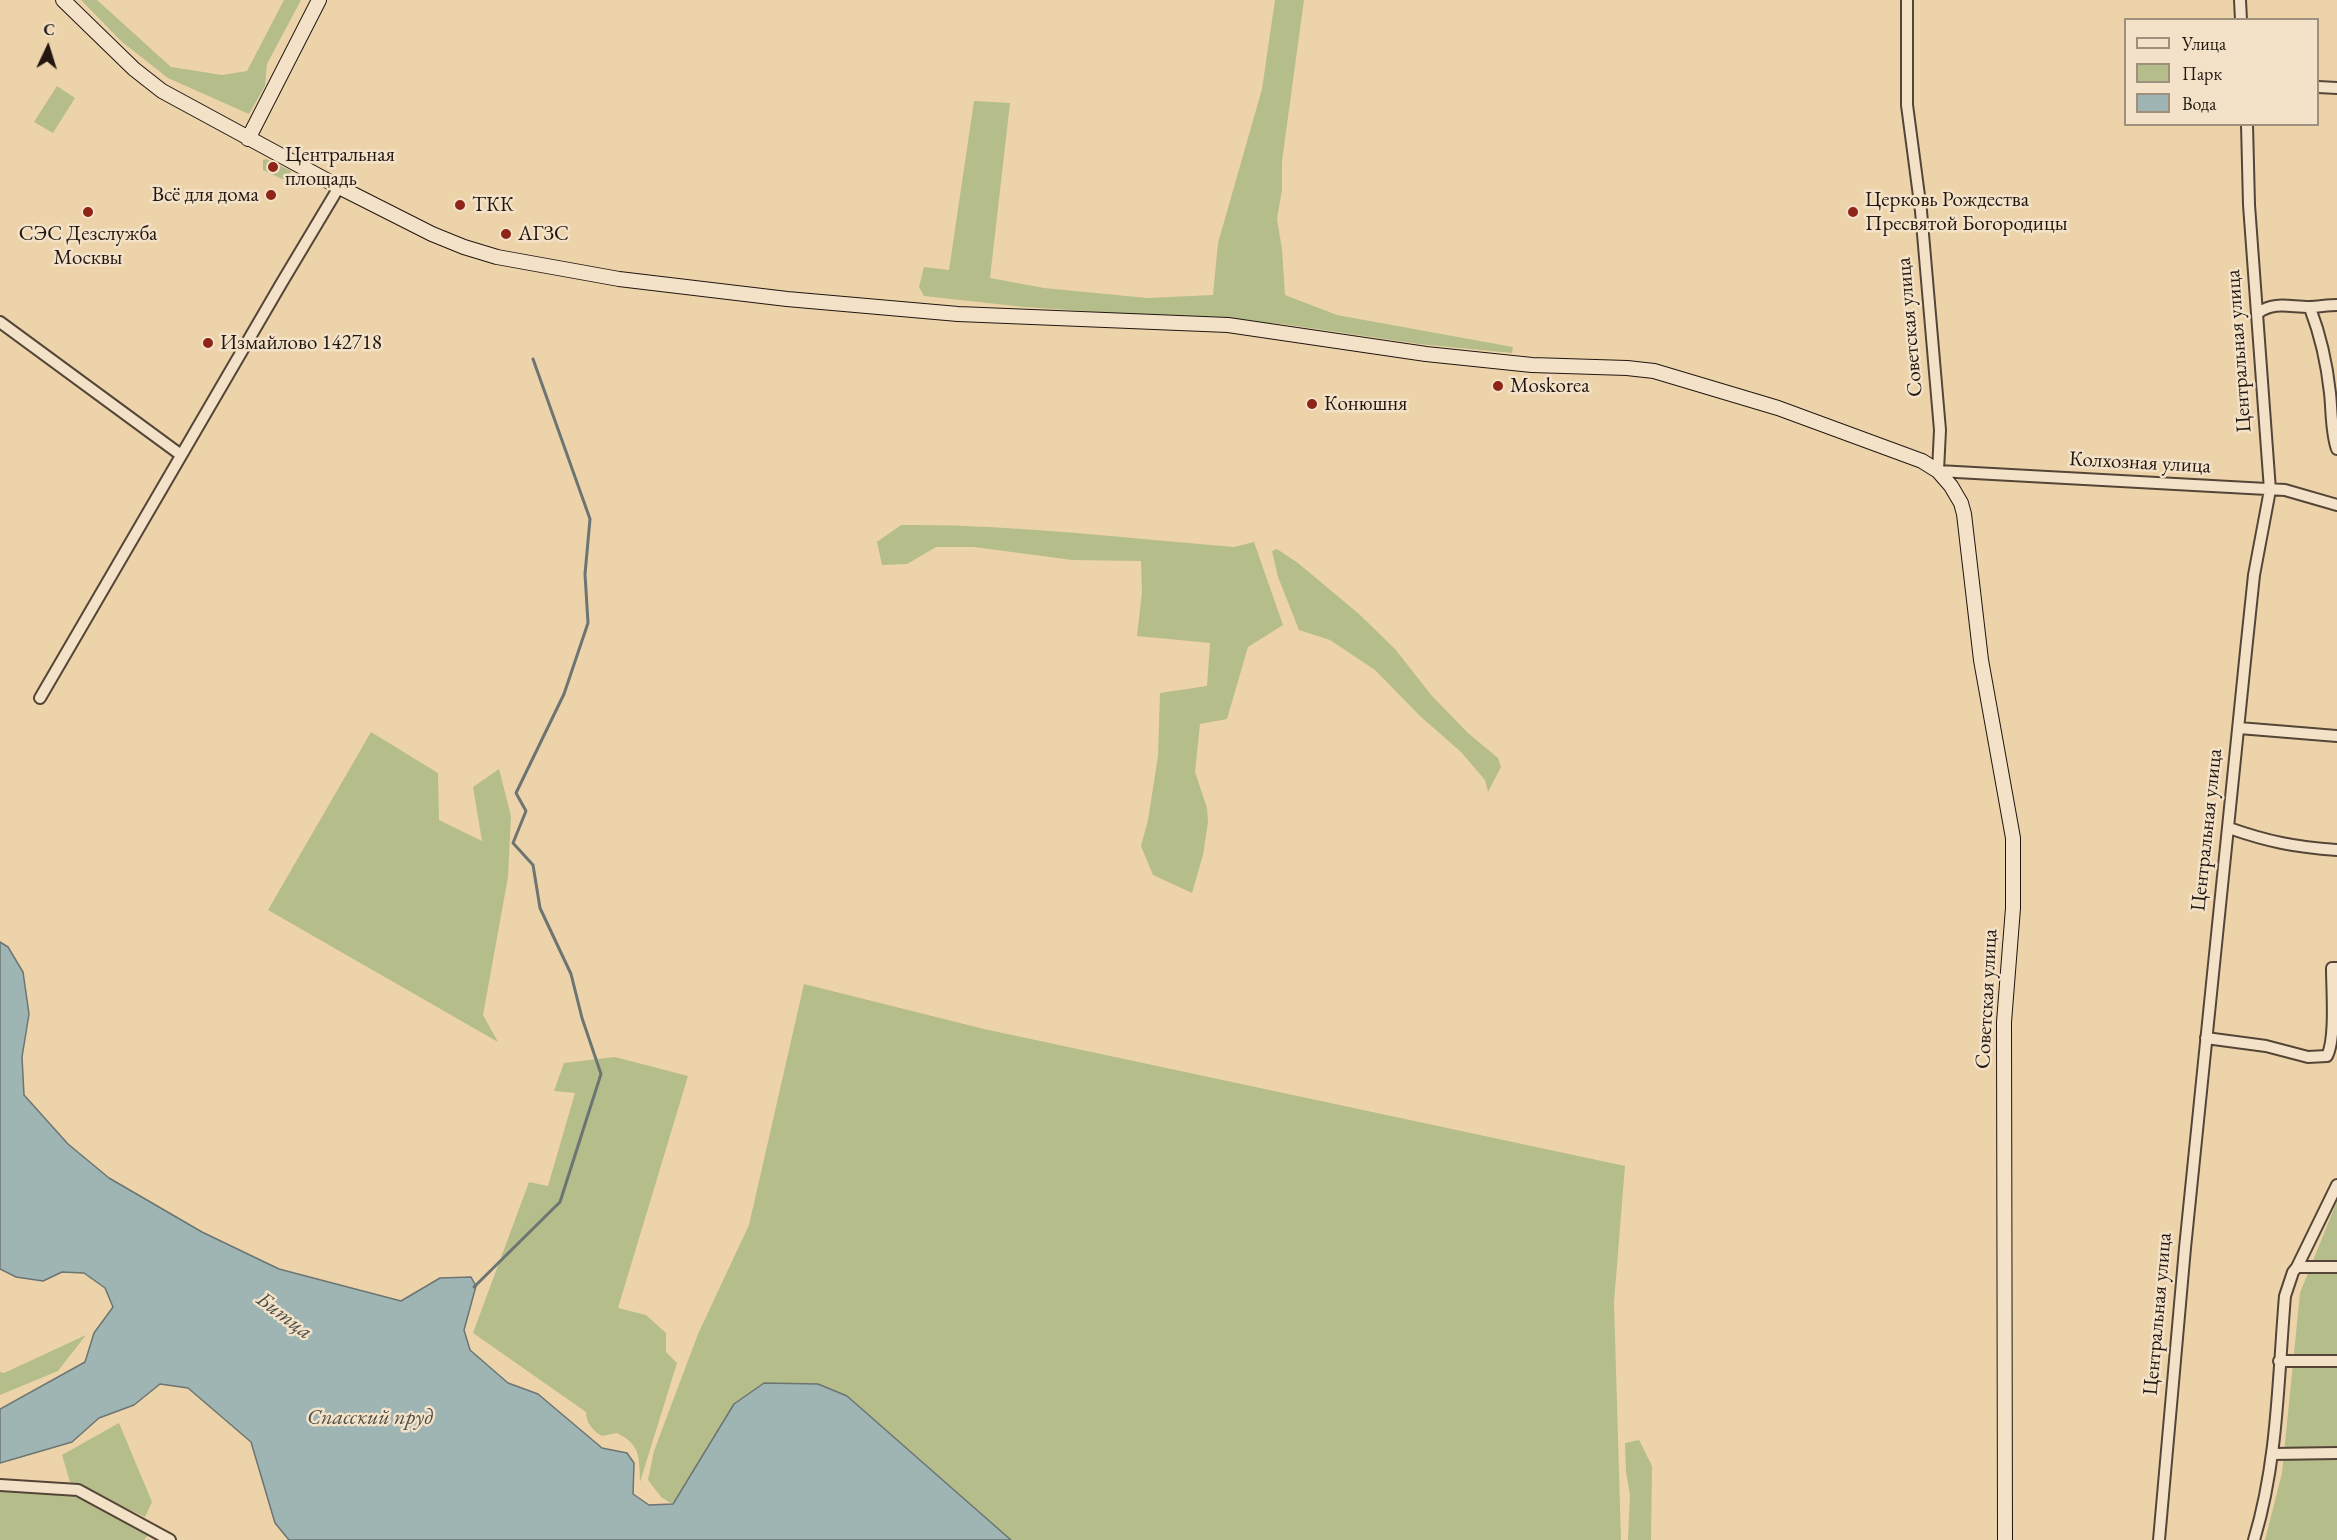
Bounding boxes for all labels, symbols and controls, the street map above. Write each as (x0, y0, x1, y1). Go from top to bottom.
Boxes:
north arrow (18, 18, 78, 78)
legend (2124, 18, 2319, 126)
text: С (43, 19, 56, 40)
text: Улица (2182, 32, 2226, 55)
text: Парк (2182, 62, 2222, 85)
text: Вода (2182, 92, 2216, 115)
place label: Центральная площадь (285, 142, 395, 192)
marker: Центральная площадь (266, 160, 280, 174)
place label: Всё для дома (152, 182, 259, 208)
place label: Церковь Рождества Пресвятой Богородицы (1865, 187, 2068, 237)
marker: Всё для дома (264, 188, 278, 202)
place label: ТКК (472, 192, 514, 218)
marker: ТКК (453, 198, 467, 212)
marker: СЭС Дезслужба Москвы (81, 205, 95, 219)
marker: Церковь Рождества Пресвятой Богородицы (1846, 205, 1860, 219)
place label: СЭС Дезслужба Москвы (19, 221, 157, 271)
place label: АГЗС (518, 221, 569, 247)
marker: АГЗС (499, 227, 513, 241)
street label: Советская улица (1891, 256, 1929, 398)
street label: Центральная улица (2221, 269, 2257, 433)
place label: Измайлово 142718 (220, 330, 382, 356)
marker: Измайлово 142718 (201, 336, 215, 350)
place label: Moskorea (1510, 373, 1590, 399)
marker: Moskorea (1491, 379, 1505, 393)
place label: Конюшня (1324, 391, 1407, 417)
marker: Конюшня (1305, 397, 1319, 411)
street label: Колхозная улица (2068, 447, 2212, 479)
street label: Центральная улица (2186, 748, 2228, 912)
street label: Советская улица (1971, 928, 2003, 1070)
street label: Центральная улица (2138, 1232, 2178, 1396)
water label: Битца (251, 1286, 317, 1346)
water label: Спасский пруд (307, 1405, 433, 1431)

